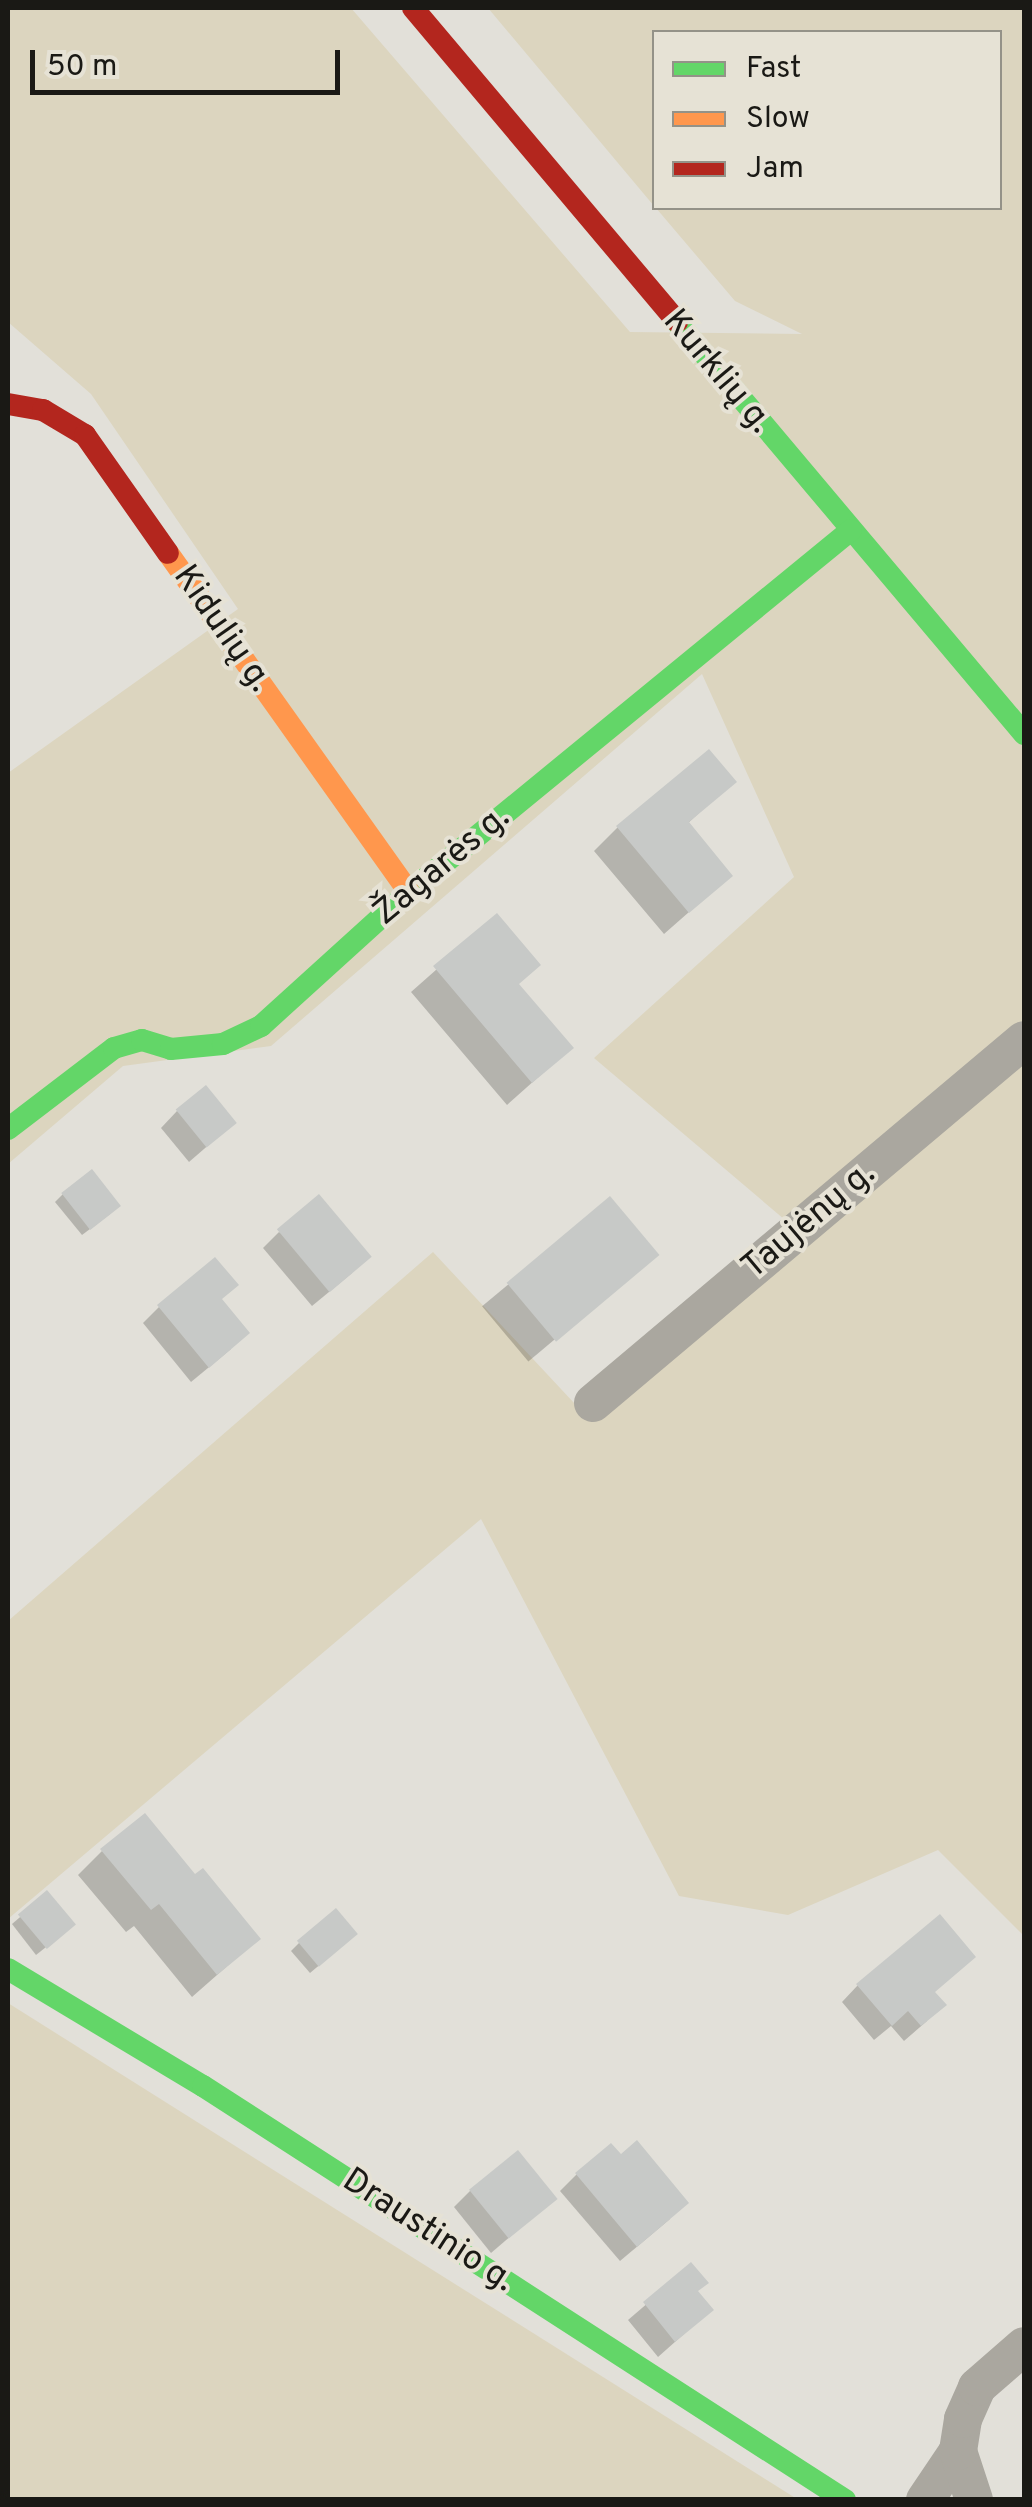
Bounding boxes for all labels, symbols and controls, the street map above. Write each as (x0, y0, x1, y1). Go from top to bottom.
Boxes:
scale bar (35, 30, 345, 92)
legend (652, 30, 1002, 210)
text: 50 m (47, 49, 117, 86)
text: Fast (746, 51, 801, 88)
text: Slow (746, 101, 810, 138)
text: Jam (746, 151, 804, 188)
street label: Kurklių g. (653, 302, 781, 442)
street label: Kidulių g. (163, 558, 281, 700)
street label: Žagarės g. (365, 797, 519, 935)
street label: Taujėnų g. (734, 1153, 884, 1289)
street label: Draustinio g. (334, 2160, 522, 2302)

